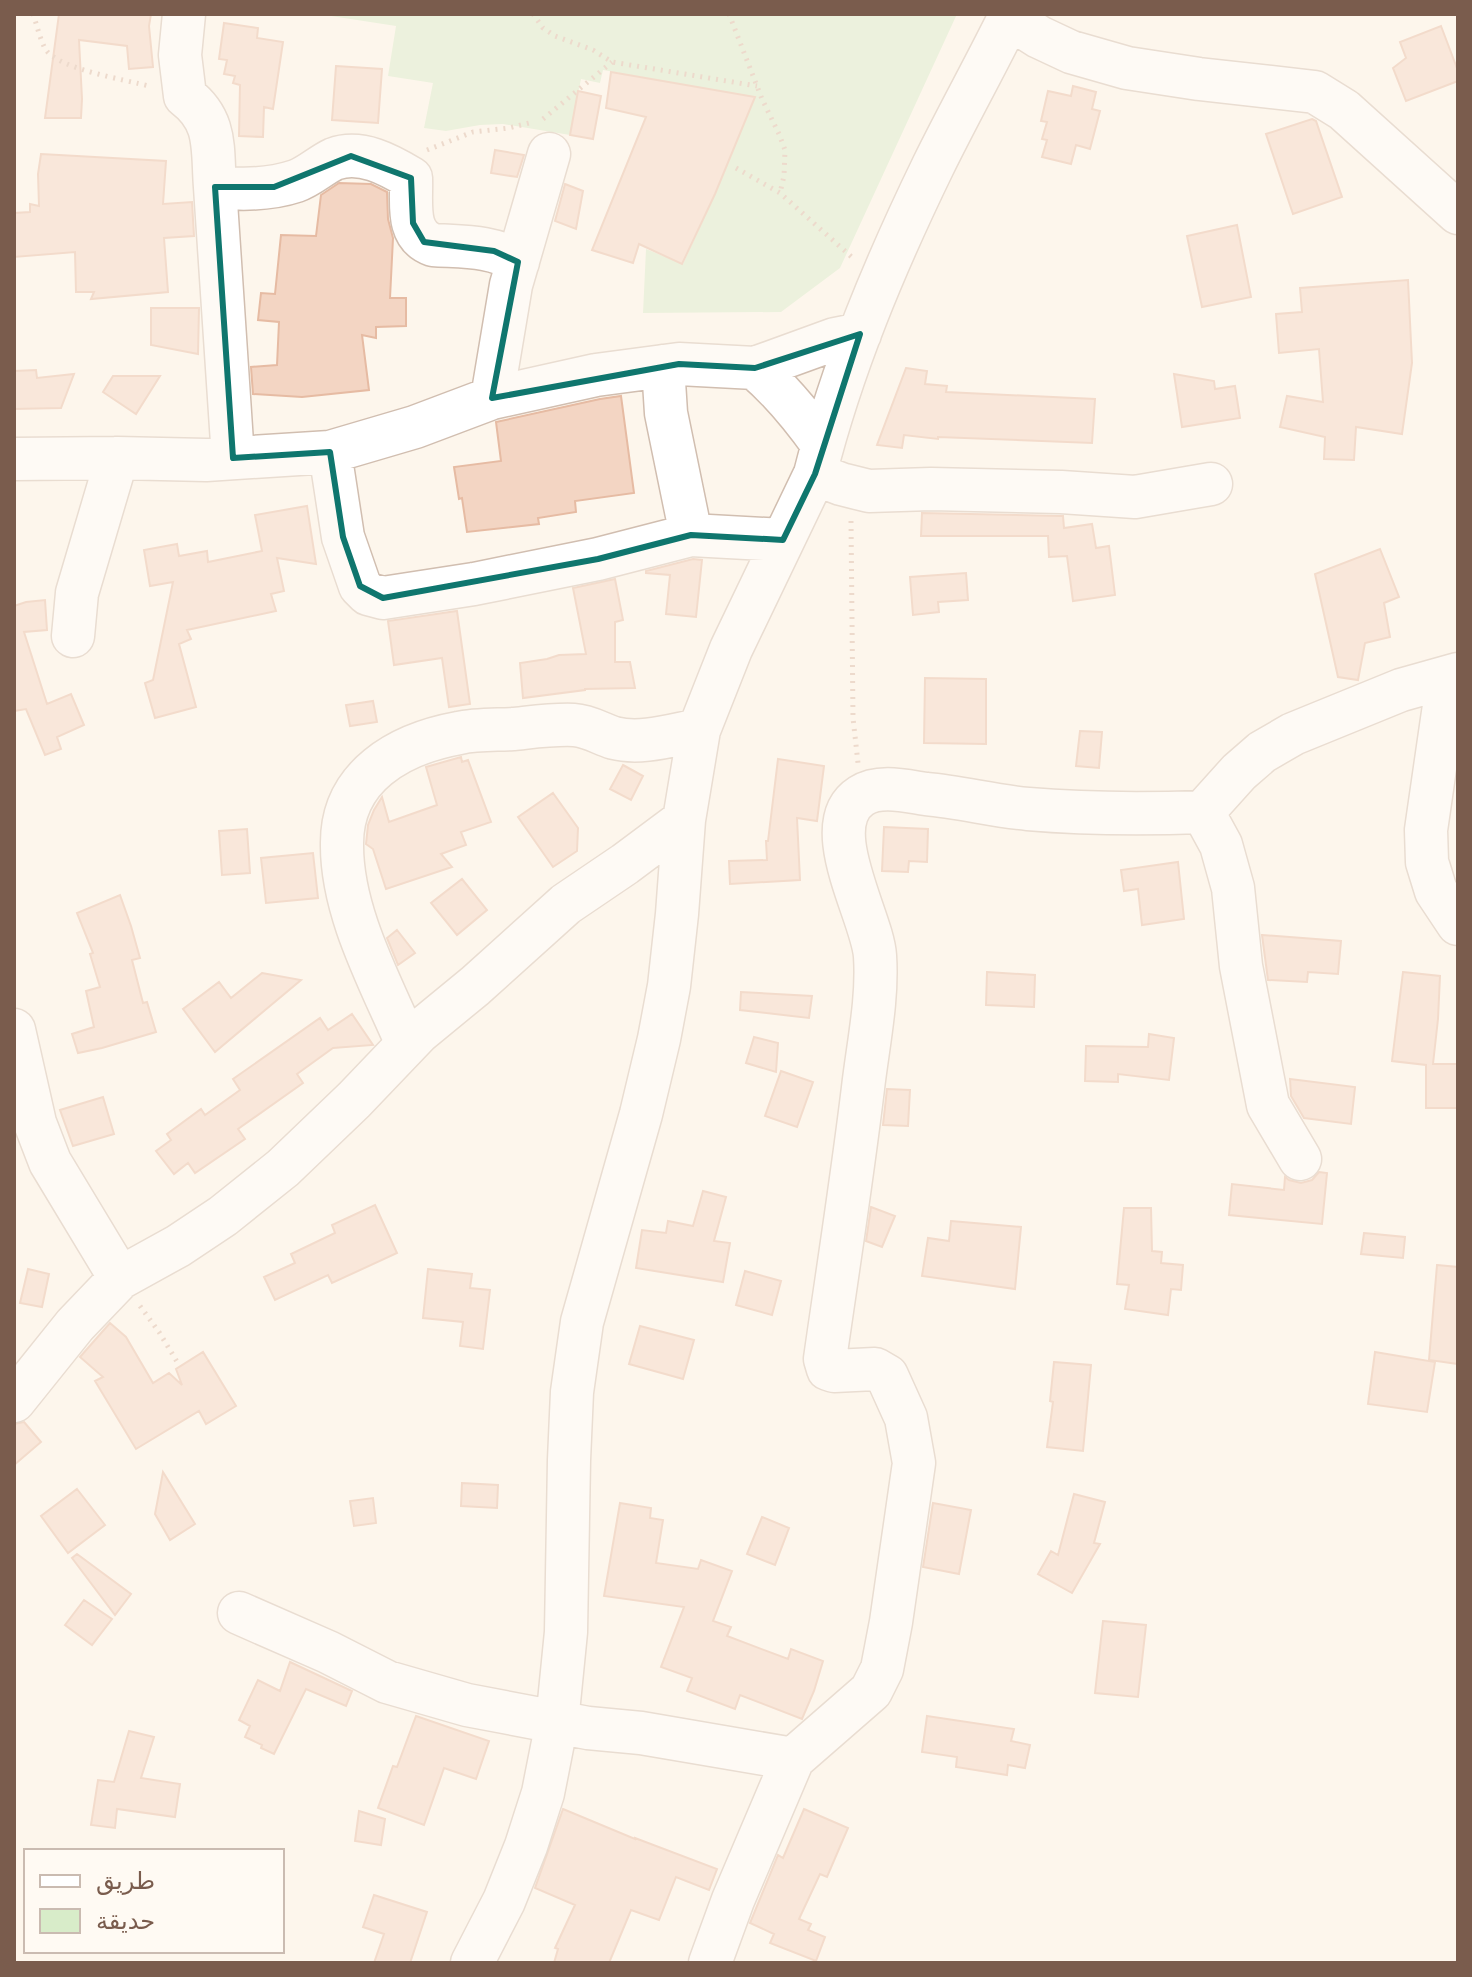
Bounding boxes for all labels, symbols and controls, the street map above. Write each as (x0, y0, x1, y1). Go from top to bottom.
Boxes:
legend (24, 1849, 284, 1953)
text: طريق (96, 1867, 155, 1895)
text: حديقة (96, 1907, 155, 1935)

